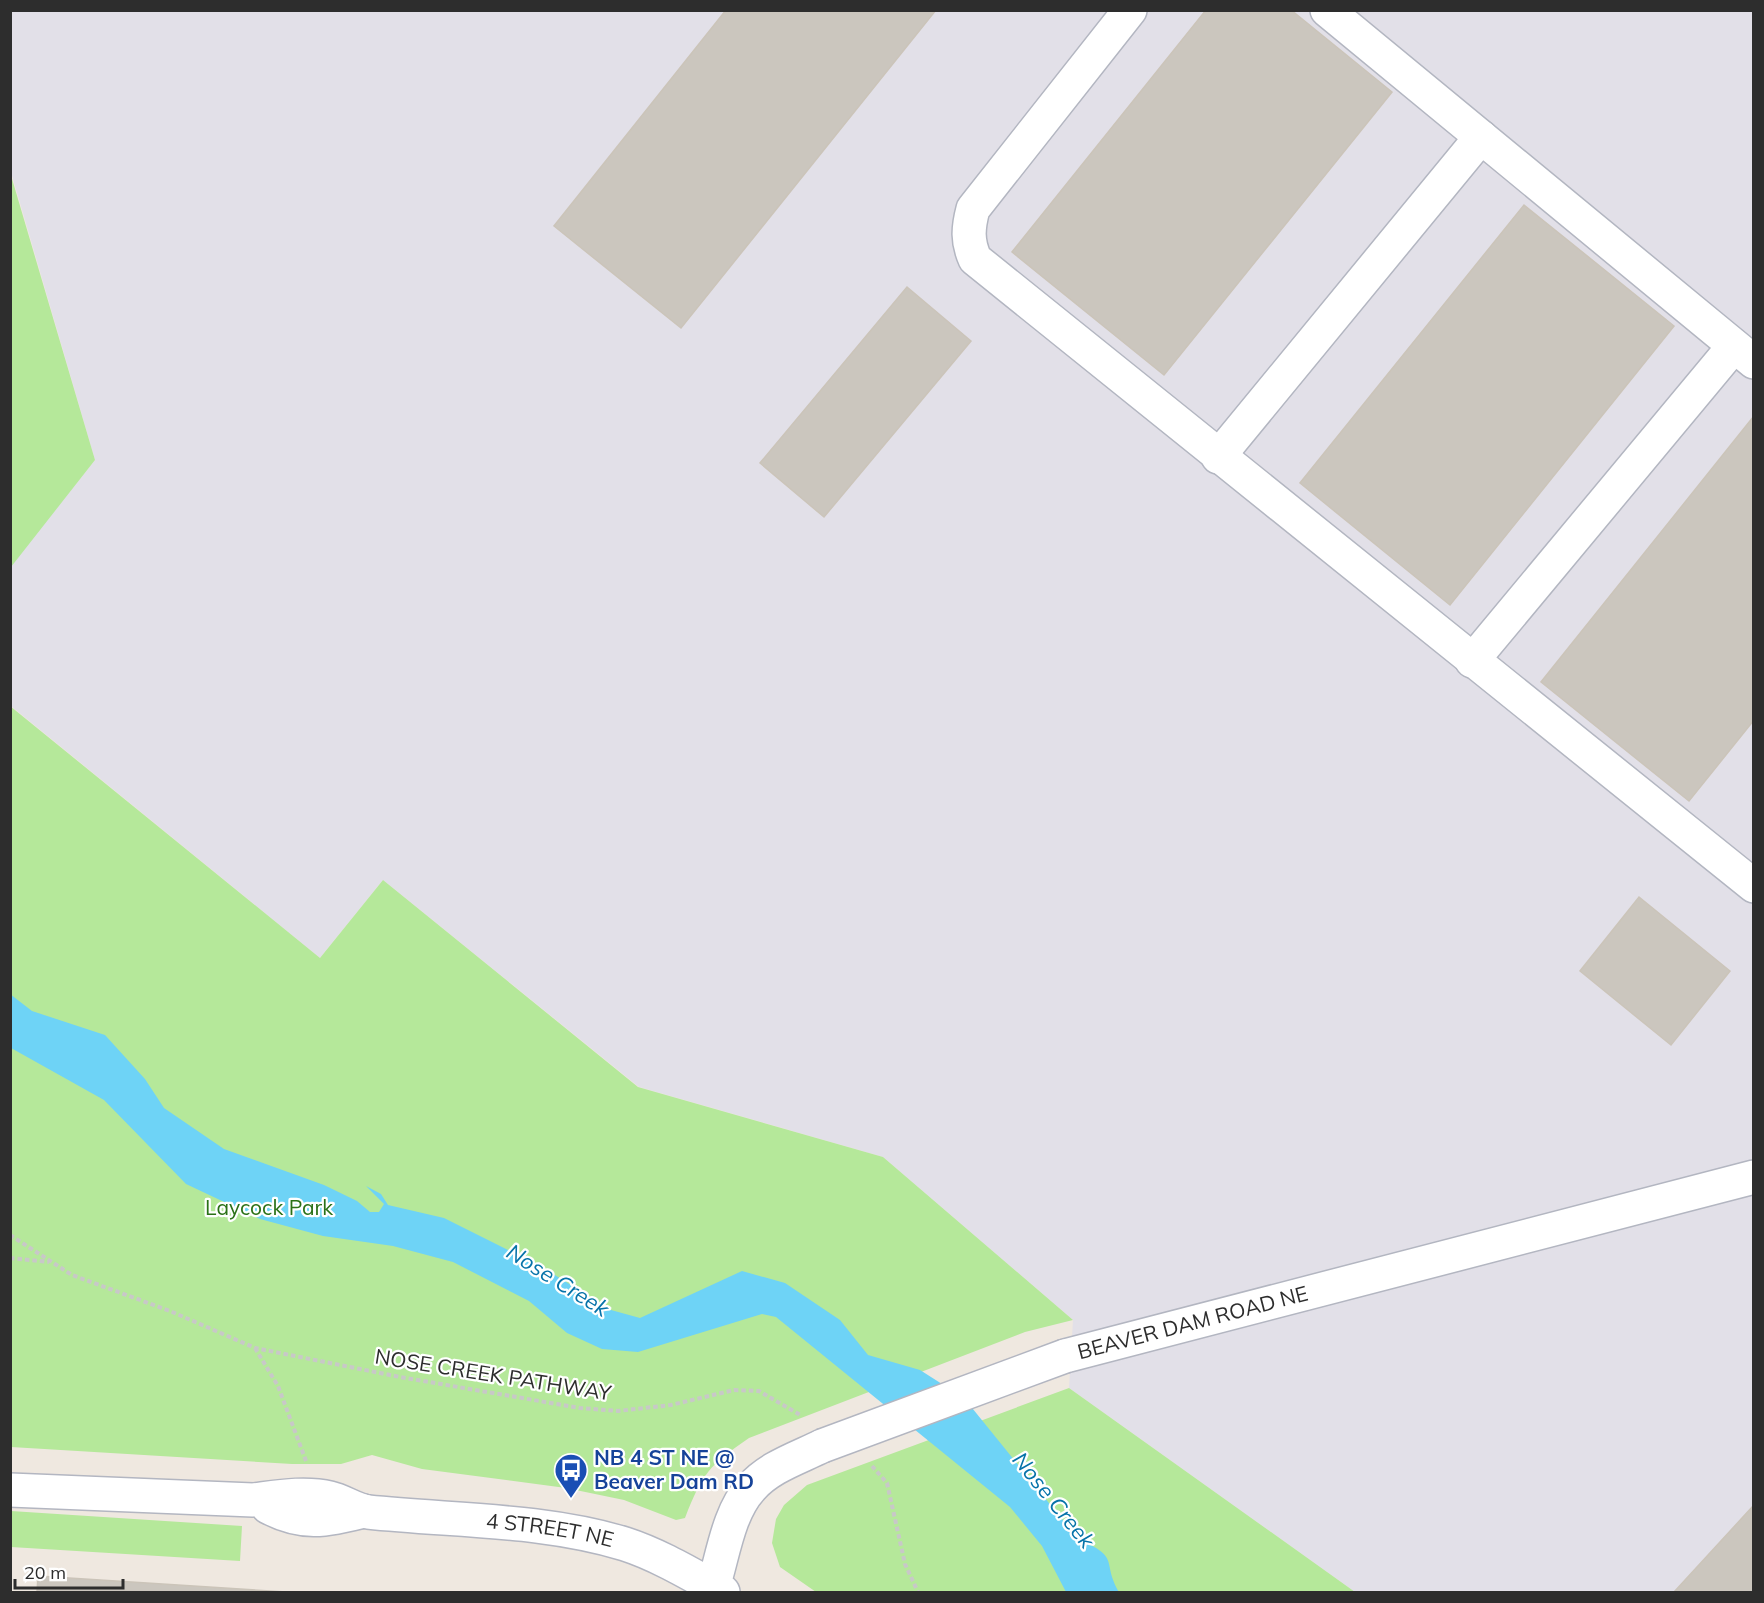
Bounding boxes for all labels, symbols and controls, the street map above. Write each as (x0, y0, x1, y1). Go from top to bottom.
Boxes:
park label: Laycock Park (205, 1194, 333, 1220)
water label: Nose Creek (501, 1237, 615, 1323)
street label: BEAVER DAM ROAD NE (1074, 1279, 1311, 1364)
street label: NOSE CREEK PATHWAY (373, 1342, 613, 1406)
place label: NB 4 ST NE @ Beaver Dam RD (594, 1444, 754, 1494)
water label: Nose Creek (1007, 1446, 1102, 1554)
bus stop icon: NB 4 ST NE @ Beaver Dam RD (553, 1452, 589, 1499)
street label: 4 STREET NE (485, 1507, 617, 1552)
scale bar (15, 1552, 123, 1590)
text: 20 m (24, 1561, 66, 1584)

